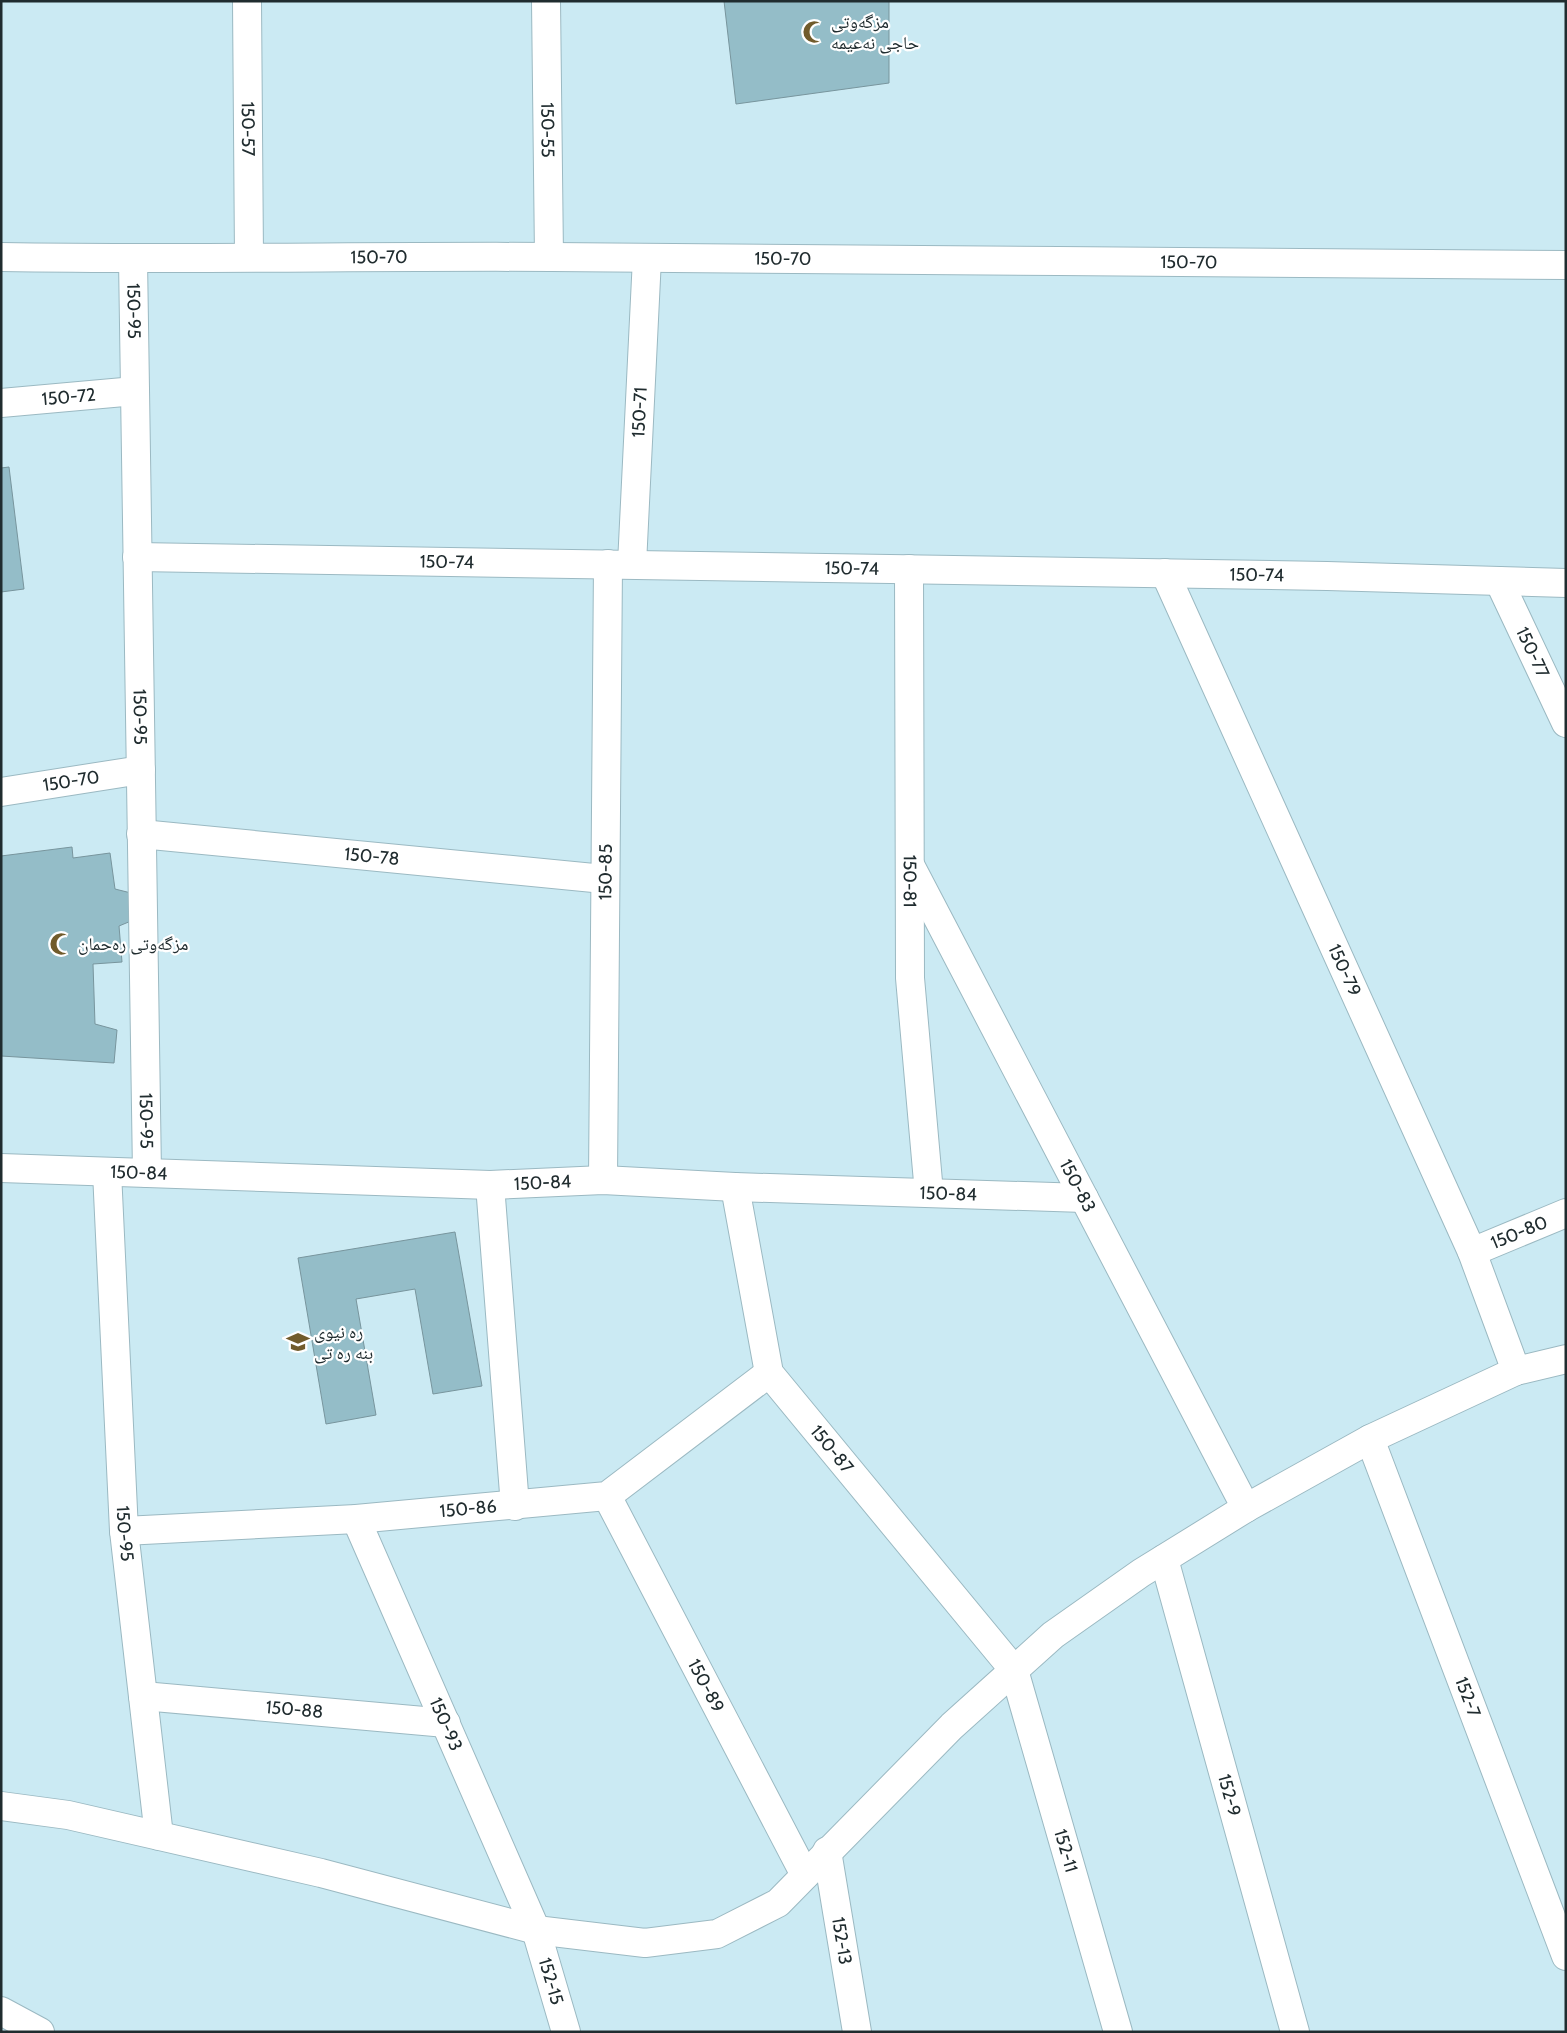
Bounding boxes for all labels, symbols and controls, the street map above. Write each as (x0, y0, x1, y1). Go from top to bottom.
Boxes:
place label: مزگەوتی حاجی نەعیمە (831, 11, 919, 54)
mosque icon: مزگەوتی حاجی نەعیمە (801, 19, 827, 45)
street label: 150-57 (237, 102, 259, 156)
street label: 150-55 (536, 102, 559, 158)
street label: 150-70 (350, 246, 408, 268)
street label: 150-70 (754, 247, 812, 270)
street label: 150-70 (1160, 251, 1218, 273)
street label: 150-95 (122, 283, 145, 339)
street label: 150-72 (41, 384, 97, 410)
street label: 150-71 (627, 386, 652, 438)
street label: 150-74 (420, 551, 474, 573)
street label: 150-74 (825, 557, 879, 580)
street label: 150-74 (1230, 563, 1284, 586)
street label: 150-77 (1511, 624, 1554, 681)
street label: 150-95 (129, 689, 151, 745)
street label: 150-70 (41, 766, 101, 796)
street label: 150-78 (343, 843, 401, 870)
street label: 150-85 (594, 844, 617, 900)
street label: 150-81 (899, 855, 921, 907)
mosque icon: مزگەوتی رەحمان (48, 931, 74, 957)
place label: مزگەوتی رەحمان (78, 933, 188, 955)
street label: 150-79 (1323, 941, 1366, 1000)
street label: 150-95 (135, 1093, 158, 1149)
street label: 150-83 (1055, 1156, 1100, 1216)
street label: 150-84 (110, 1161, 168, 1185)
street label: 150-84 (514, 1170, 572, 1195)
street label: 150-84 (919, 1182, 977, 1206)
street label: 150-80 (1487, 1211, 1551, 1254)
place label: ره نیوی بنه ره تی (314, 1321, 373, 1364)
school or university icon: ره نیوی بنه ره تی (285, 1329, 311, 1355)
street label: 150-87 (806, 1421, 858, 1478)
street label: 150-86 (439, 1495, 498, 1522)
street label: 150-95 (112, 1505, 138, 1563)
street label: 150-89 (683, 1655, 729, 1716)
street label: 152-7 (1450, 1674, 1485, 1720)
street label: 150-93 (425, 1694, 467, 1754)
street label: 150-88 (265, 1696, 324, 1723)
street label: 152-9 (1213, 1772, 1246, 1819)
street label: 152-11 (1049, 1826, 1083, 1875)
street label: 152-13 (827, 1915, 857, 1966)
street label: 152-15 (534, 1955, 568, 2007)

